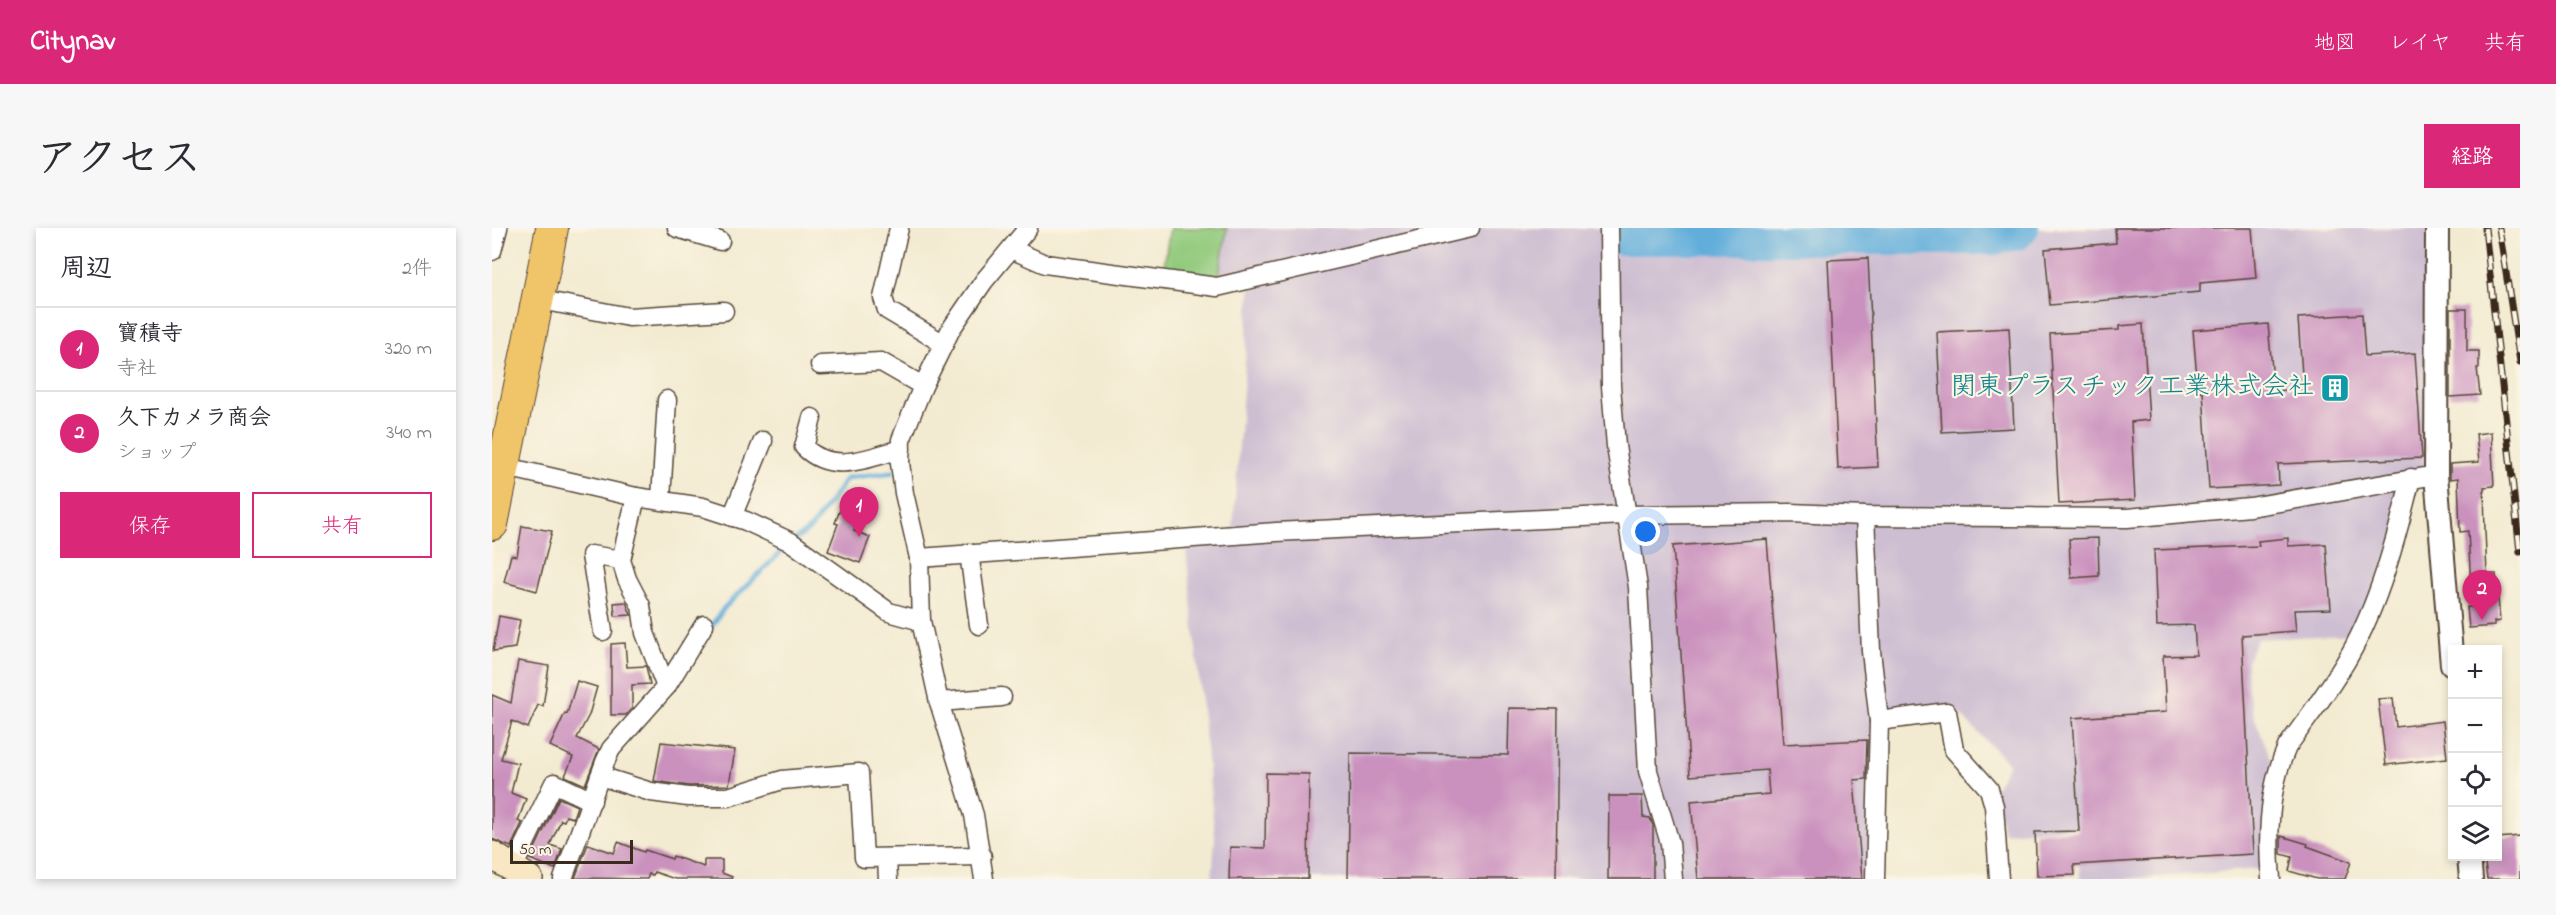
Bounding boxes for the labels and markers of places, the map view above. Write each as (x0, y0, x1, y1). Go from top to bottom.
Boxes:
place label: 関東プラスチック工業株式会社 (1951, 369, 2314, 407)
building icon: 関東プラスチック工業株式会社 (2319, 372, 2351, 404)
pin: 1 (840, 488, 878, 537)
pin: 2 (2462, 570, 2502, 620)

